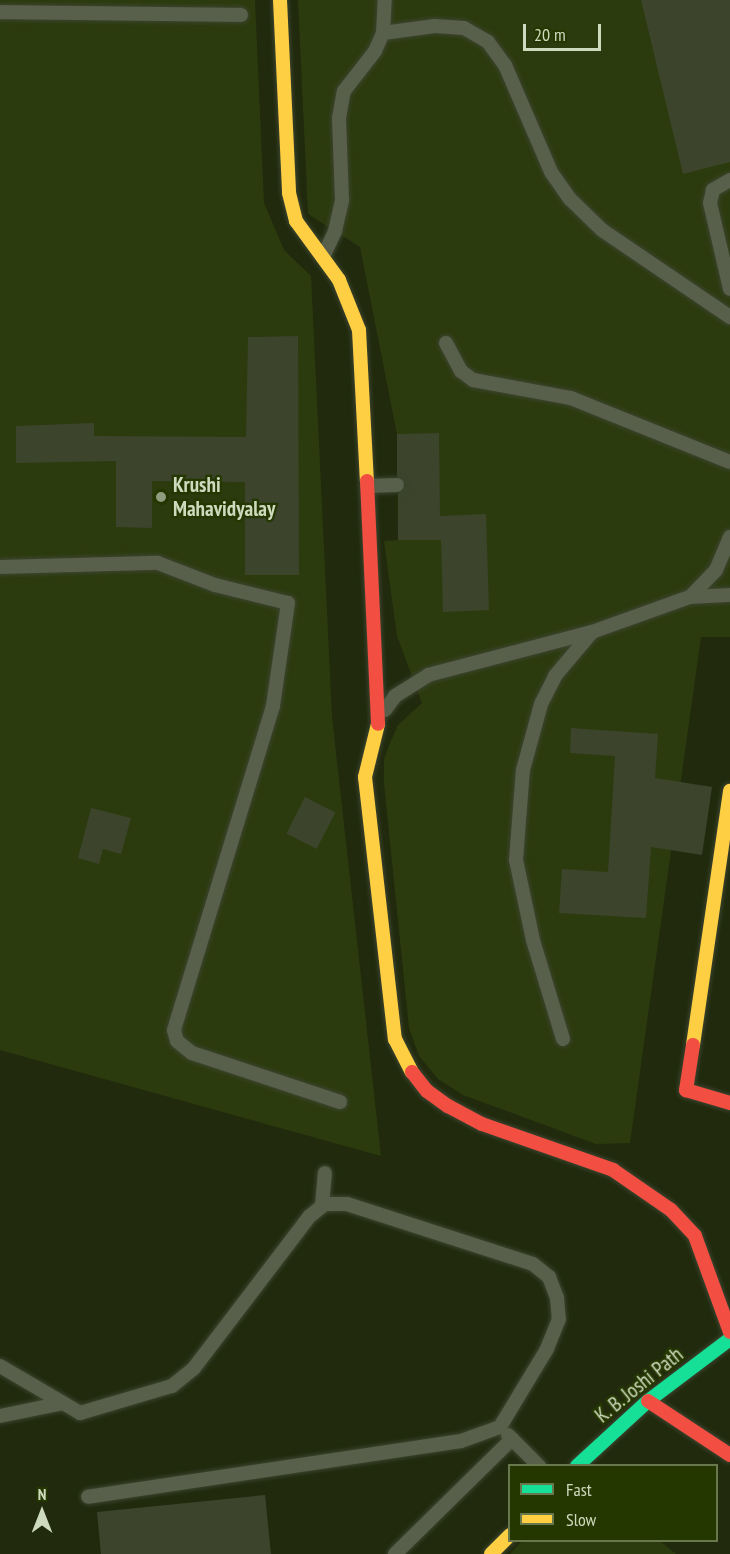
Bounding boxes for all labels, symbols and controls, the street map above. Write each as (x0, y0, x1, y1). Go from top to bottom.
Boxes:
scale bar (526, 12, 604, 50)
text: 20 m (534, 23, 566, 46)
place label: Krushi Mahavidyalay (173, 472, 275, 522)
marker: Krushi Mahavidyalay (154, 490, 168, 504)
street label: K. B. Joshi Path (589, 1341, 689, 1429)
legend (508, 1464, 718, 1542)
text: Fast (566, 1478, 592, 1501)
north arrow (12, 1482, 72, 1542)
text: N (38, 1484, 46, 1504)
text: Slow (566, 1508, 596, 1531)

